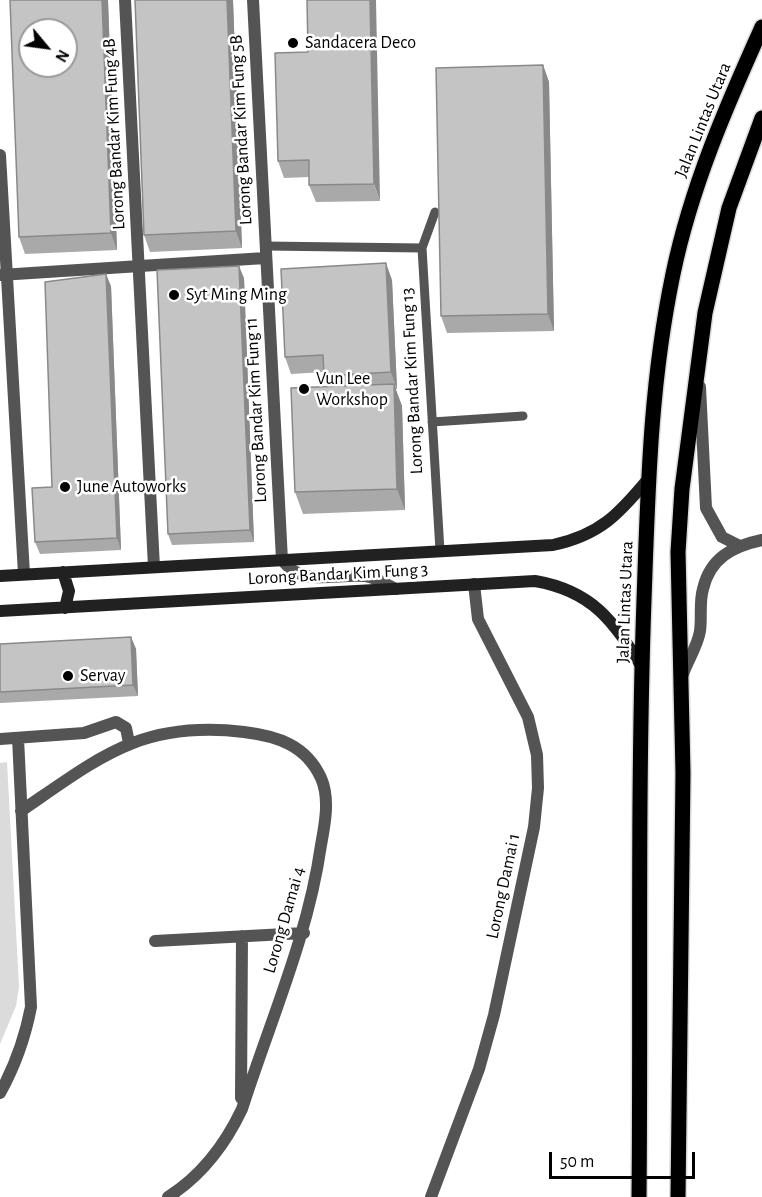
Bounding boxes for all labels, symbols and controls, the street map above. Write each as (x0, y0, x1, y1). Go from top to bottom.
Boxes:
north arrow (18, 18, 78, 78)
place label: Sandacera Deco (305, 32, 416, 54)
street label: Lorong Bandar Kim Fung 5B (225, 34, 257, 226)
marker: Sandacera Deco (286, 36, 300, 50)
street label: Lorong Bandar Kim Fung 4B (98, 38, 130, 230)
text: N (52, 47, 72, 65)
street label: Jalan Lintas Utara (670, 59, 736, 181)
place label: Syt Ming Ming (186, 284, 287, 306)
street label: Lorong Bandar Kim Fung 13 (396, 287, 428, 475)
marker: Syt Ming Ming (167, 288, 181, 302)
street label: Lorong Bandar Kim Fung 11 (240, 317, 272, 503)
place label: Vun Lee Workshop (316, 368, 388, 410)
marker: Vun Lee Workshop (297, 382, 311, 396)
place label: June Autoworks (77, 476, 186, 498)
marker: June Autoworks (58, 480, 72, 494)
street label: Jalan Lintas Utara (612, 541, 638, 663)
street label: Lorong Bandar Kim Fung 3 (247, 558, 429, 590)
place label: Servay (80, 665, 126, 687)
marker: Servay (61, 669, 75, 683)
street label: Lorong Damai 1 (481, 831, 525, 941)
street label: Lorong Damai 4 (258, 864, 310, 976)
scale bar (552, 1140, 698, 1178)
text: 50 m (560, 1153, 594, 1171)

